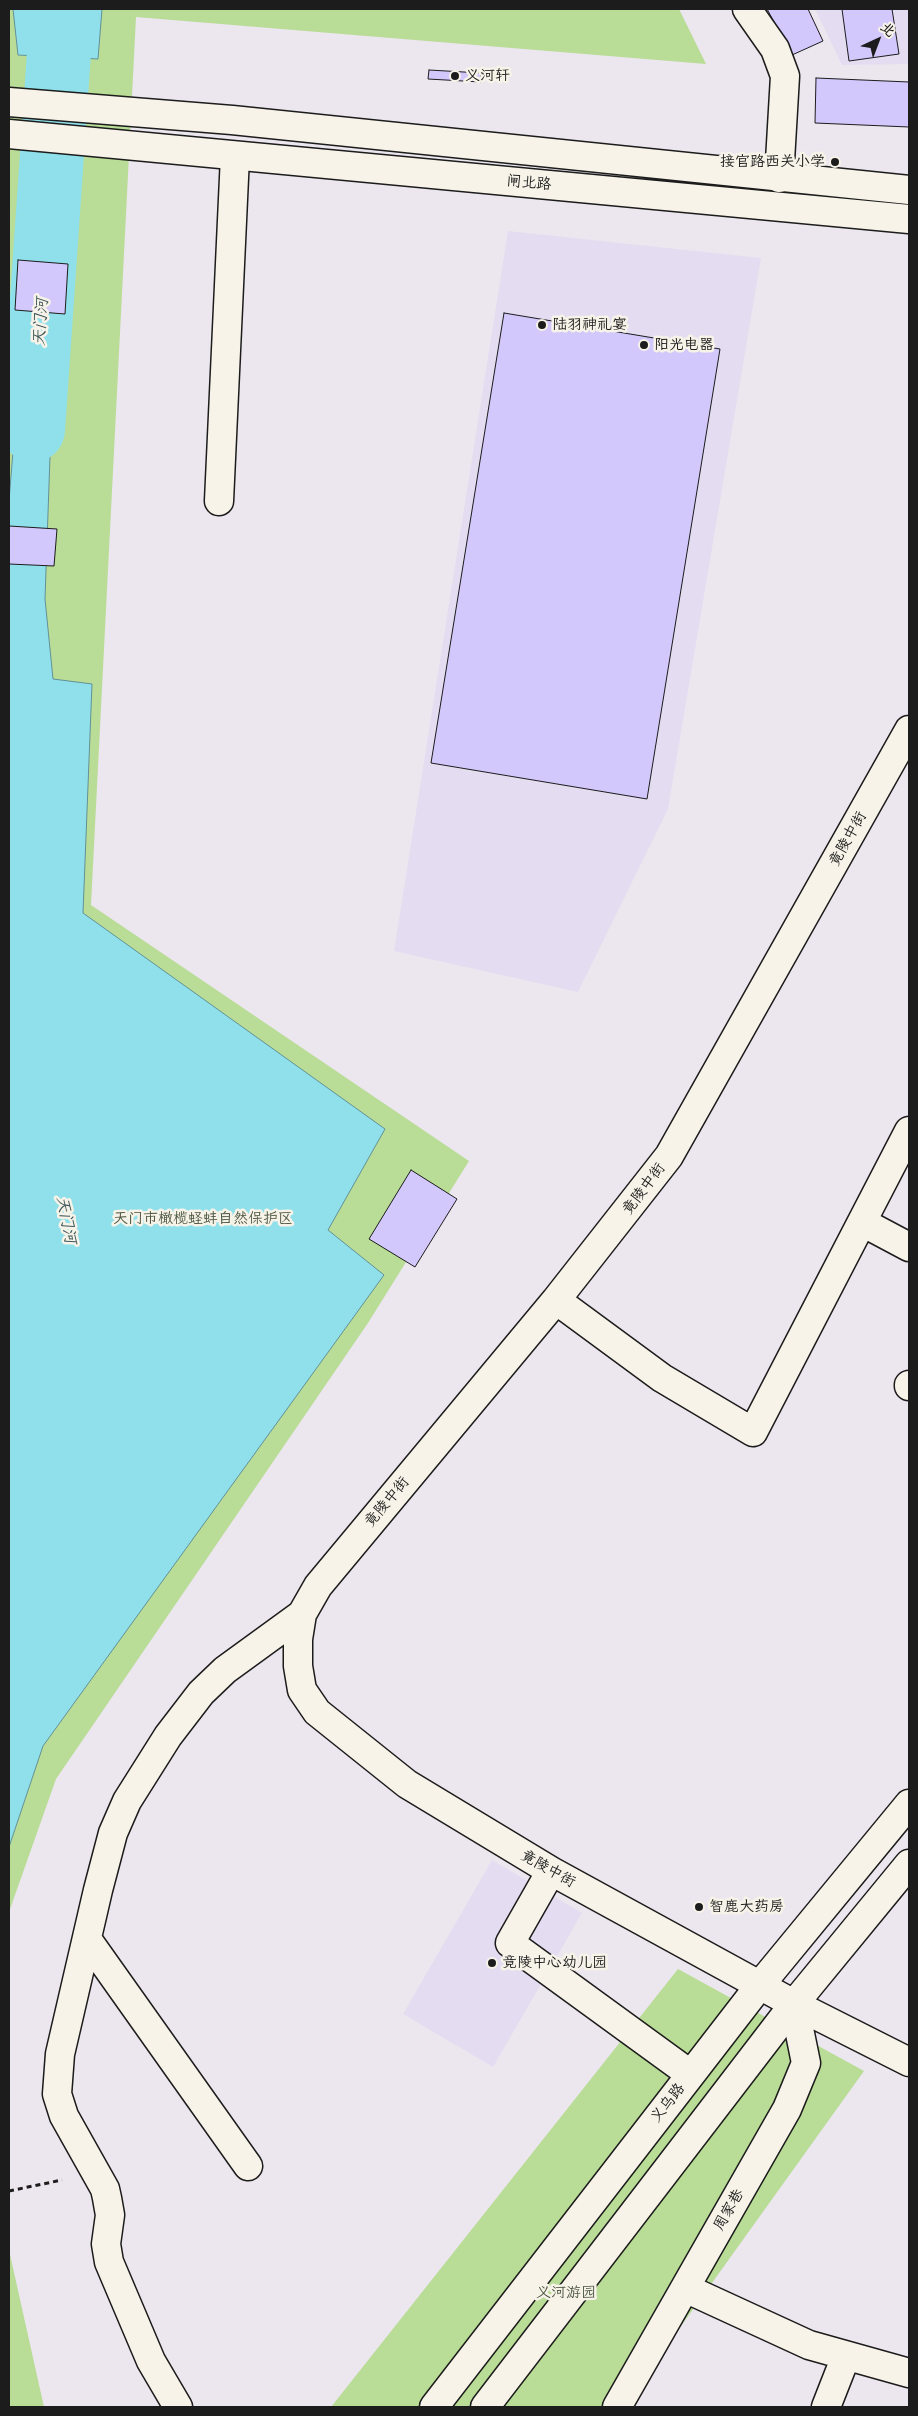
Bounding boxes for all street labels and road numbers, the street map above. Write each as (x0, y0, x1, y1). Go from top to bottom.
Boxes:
street label: 闸北路 (506, 172, 552, 194)
street label: 竟陵中街 (826, 808, 870, 870)
street label: 竟陵中街 (619, 1160, 669, 1218)
street label: 竟陵中街 (361, 1473, 413, 1531)
street label: 竟陵中街 (517, 1847, 579, 1891)
street label: 义乌路 (647, 2080, 689, 2126)
street label: 周家巷 (710, 2186, 748, 2234)

